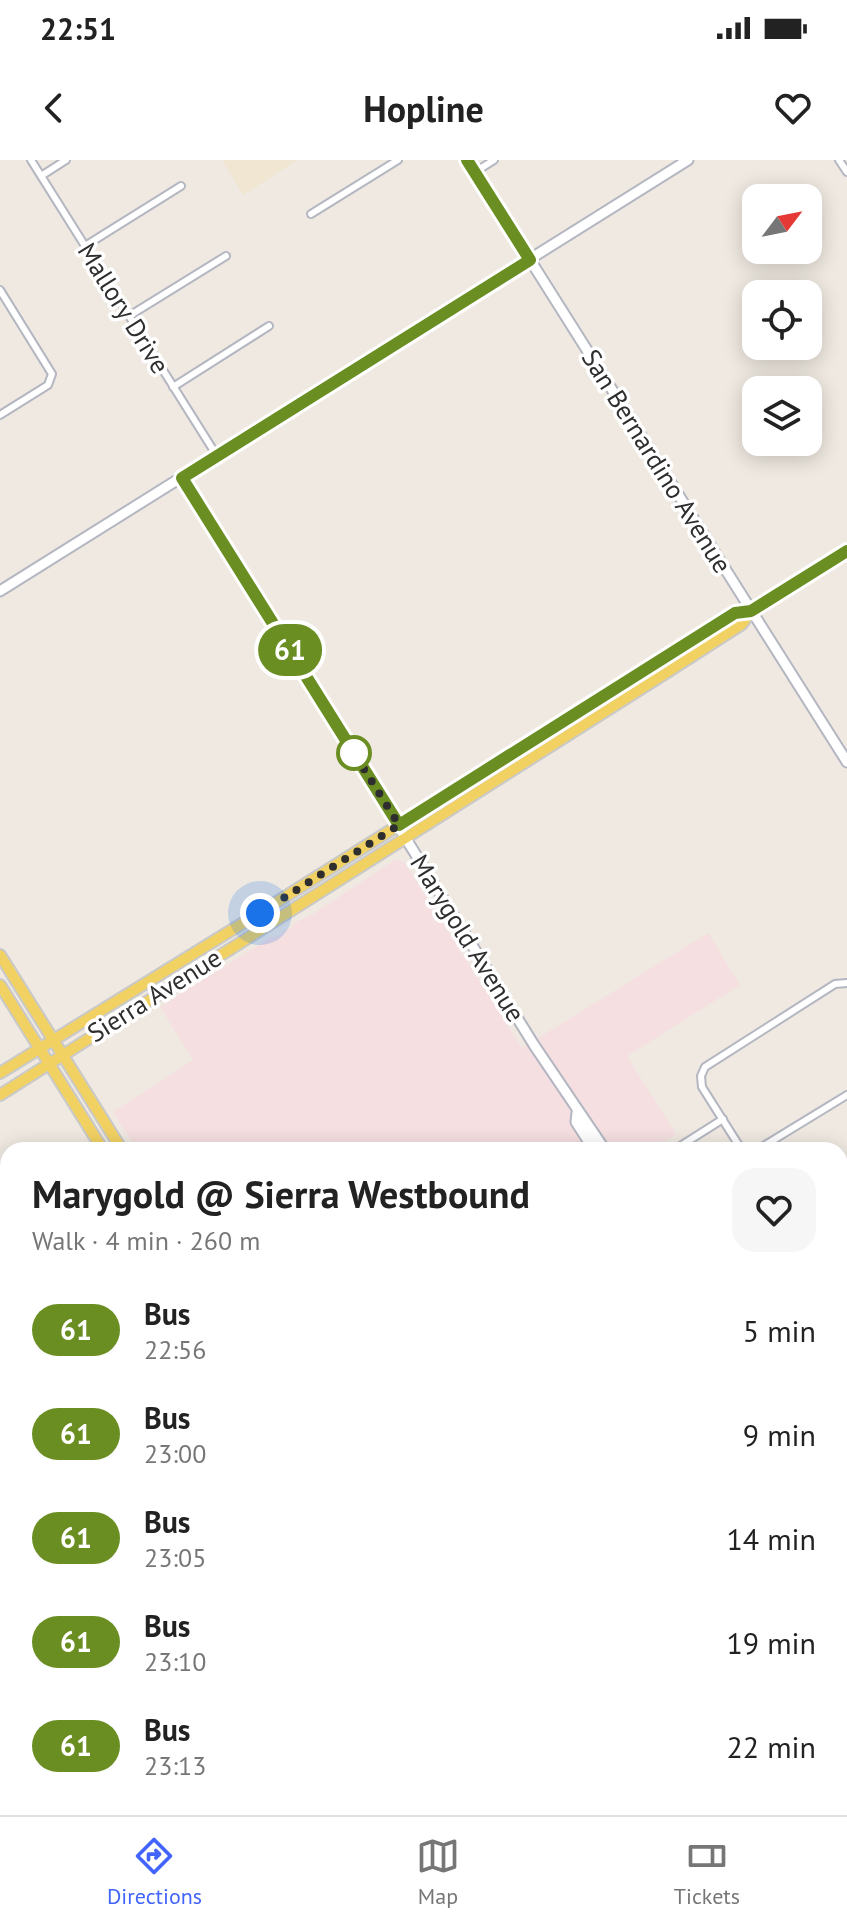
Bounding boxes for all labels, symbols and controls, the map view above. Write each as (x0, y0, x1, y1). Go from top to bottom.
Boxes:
text: 22:51 (40, 9, 116, 48)
text: Hopline (363, 85, 484, 132)
icon: back (32, 86, 76, 130)
icon: heart (771, 86, 815, 130)
north arrow (742, 184, 822, 264)
map controls (742, 184, 822, 456)
street label: Mallory Drive (71, 237, 177, 379)
button: locate (742, 280, 822, 360)
street label: San Bernardino Avenue (575, 343, 739, 579)
button: layers (742, 376, 822, 456)
line badge: 61 (254, 624, 326, 676)
text: 61 (274, 631, 306, 668)
unlabelled marker (337, 736, 371, 770)
street label: Marygold Avenue (403, 848, 533, 1028)
your location (240, 893, 280, 933)
street label: Sierra Avenue (81, 941, 227, 1049)
button: heart (732, 1168, 816, 1252)
text: Marygold @ Sierra Westbound (32, 1169, 530, 1218)
text: Walk · 4 min · 260 m (32, 1224, 260, 1257)
text: Bus (144, 1294, 191, 1333)
text: 61 (60, 1311, 92, 1348)
text: 5 min (743, 1311, 816, 1350)
text: 22:56 (144, 1333, 206, 1366)
text: Bus (144, 1398, 191, 1437)
text: 61 (60, 1415, 92, 1452)
text: 9 min (743, 1415, 816, 1454)
text: 23:00 (144, 1437, 206, 1470)
text: Bus (144, 1502, 191, 1541)
text: 61 (60, 1519, 92, 1556)
text: 14 min (726, 1519, 816, 1558)
text: 23:05 (144, 1541, 206, 1574)
text: Bus (144, 1606, 191, 1645)
text: 61 (60, 1623, 92, 1660)
text: 19 min (726, 1623, 816, 1662)
text: 23:10 (144, 1645, 206, 1678)
text: Bus (144, 1710, 191, 1749)
text: 61 (60, 1727, 92, 1764)
text: 22 min (726, 1727, 816, 1766)
text: 23:13 (144, 1749, 206, 1782)
tab: Directions (107, 1834, 202, 1910)
tab: Map (416, 1834, 460, 1910)
tab: Tickets (674, 1834, 740, 1910)

